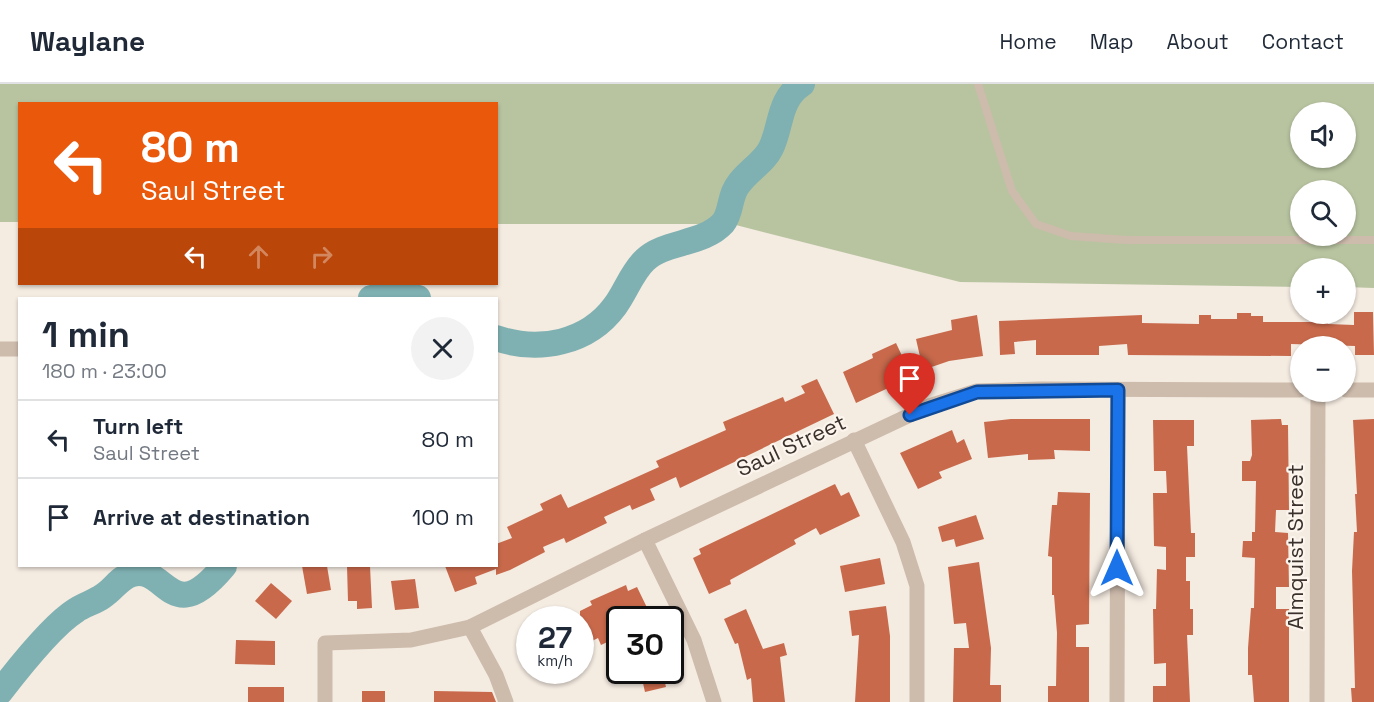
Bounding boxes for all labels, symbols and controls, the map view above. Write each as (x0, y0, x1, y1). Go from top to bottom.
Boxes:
text: Waylane (30, 23, 145, 59)
text: Home (999, 28, 1057, 55)
text: Map (1090, 28, 1134, 55)
text: About (1167, 28, 1229, 55)
text: Contact (1262, 28, 1344, 55)
map controls (1290, 102, 1356, 402)
button: sound (1290, 102, 1356, 168)
text: 80 m (141, 121, 240, 174)
icon: left (42, 126, 120, 204)
text: Saul Street (141, 173, 285, 208)
button: search (1290, 180, 1356, 246)
icon: left (179, 240, 212, 273)
icon: ahead (242, 240, 275, 273)
icon: right (305, 240, 338, 273)
button: + (1290, 258, 1356, 324)
text: 1 min (42, 312, 130, 358)
button: close (411, 317, 474, 380)
button: − (1290, 336, 1356, 402)
pin (884, 353, 935, 415)
text: 180 m · 23:00 (42, 358, 167, 384)
icon: arrive (893, 362, 926, 395)
street label: Saul Street (732, 407, 850, 483)
text: Turn left (93, 412, 183, 440)
icon: left (42, 423, 75, 456)
text: 80 m (422, 425, 474, 453)
text: Saul Street (93, 440, 200, 466)
street label: Almquist Street (1281, 464, 1309, 630)
icon: arrive (42, 501, 75, 534)
text: Arrive at destination (93, 503, 310, 531)
text: 100 m (412, 503, 474, 531)
position arrow (1085, 536, 1149, 600)
speed limit sign: 30 (606, 606, 684, 684)
text: 27 (538, 618, 572, 657)
text: km/h (537, 651, 573, 670)

